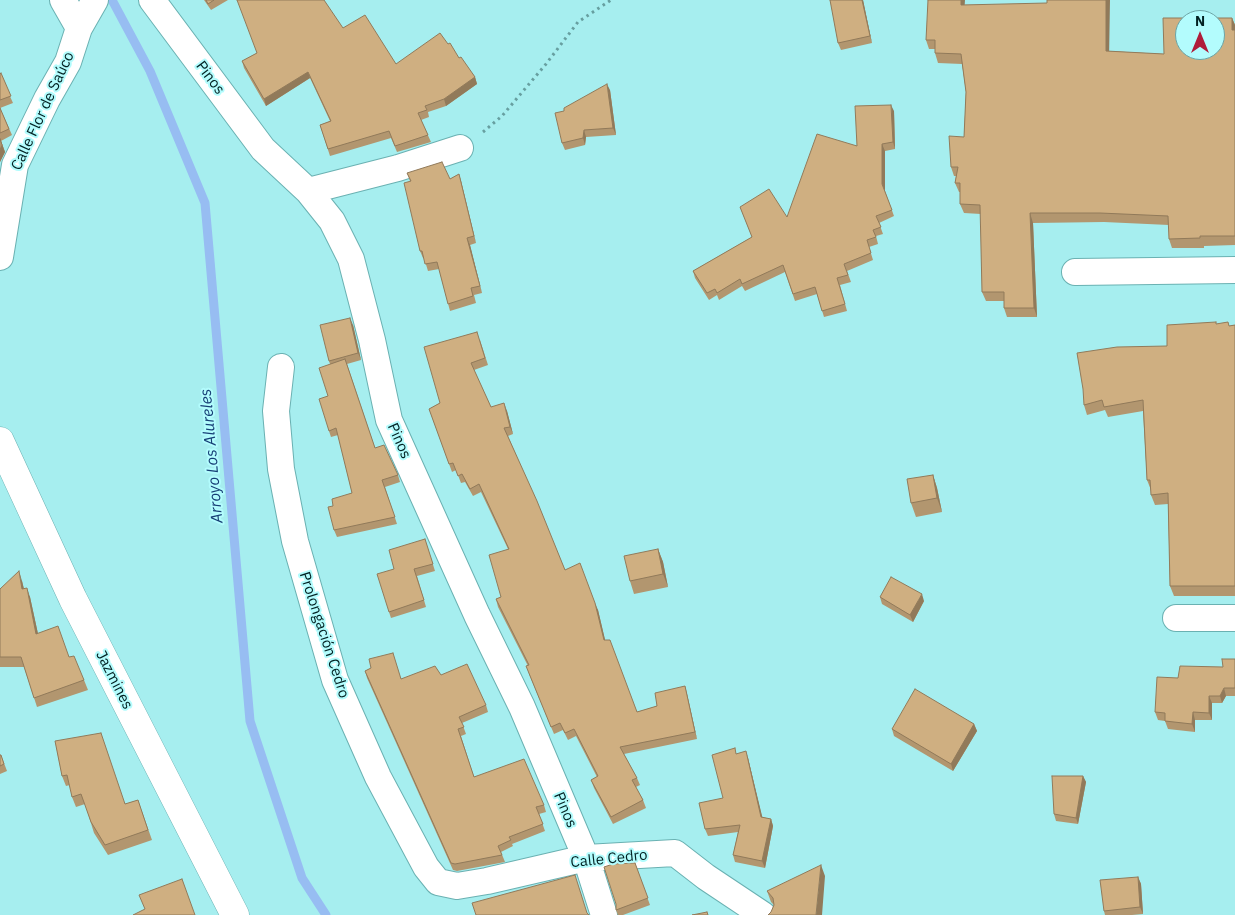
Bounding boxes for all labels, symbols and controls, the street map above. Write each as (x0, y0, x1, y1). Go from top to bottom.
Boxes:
north arrow (1175, 10, 1225, 60)
text: N (1195, 12, 1205, 30)
street label: Calle Flor de Saúco (8, 49, 78, 173)
street label: Pinos (192, 58, 228, 98)
water label: Arroyo Los Alureles (197, 388, 227, 524)
street label: Pinos (383, 420, 415, 462)
street label: Prolongación Cedro (295, 570, 353, 700)
street label: Jazmines (92, 648, 136, 712)
street label: Pinos (549, 789, 581, 831)
street label: Calle Cedro (570, 846, 648, 872)

